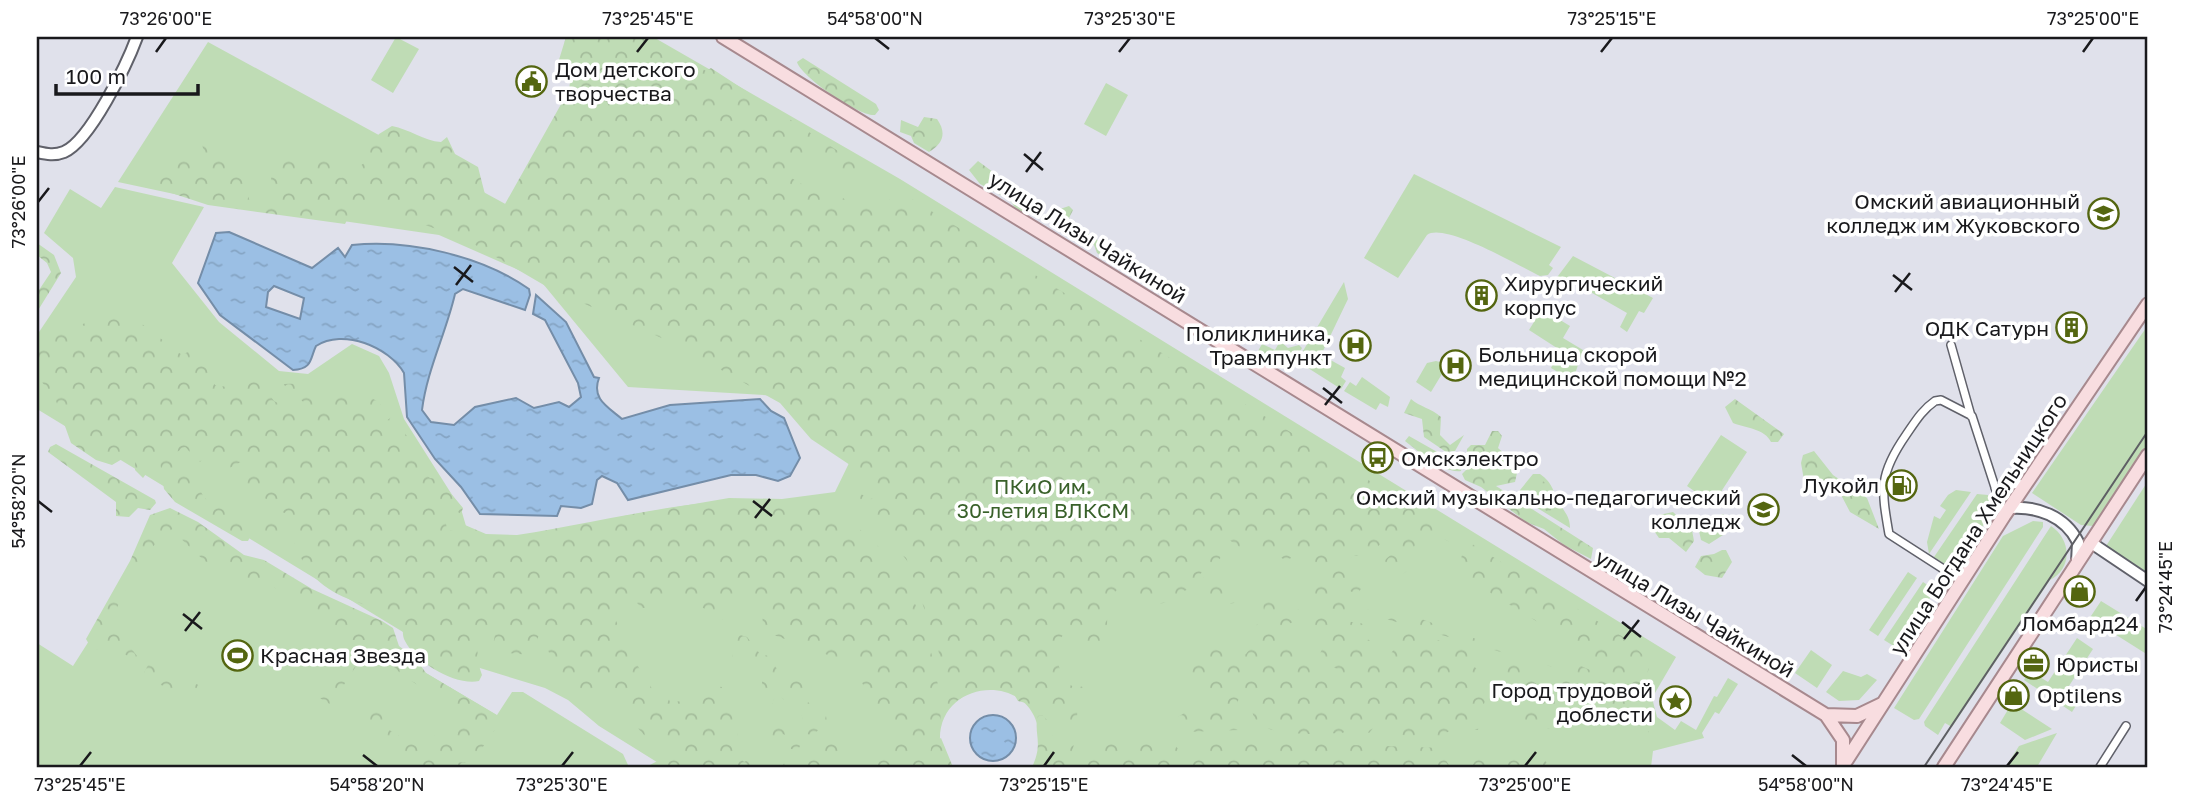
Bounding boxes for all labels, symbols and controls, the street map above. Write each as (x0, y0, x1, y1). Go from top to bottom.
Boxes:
text: 73°26'00"E (120, 7, 212, 29)
text: 73°25'45"E (602, 7, 694, 29)
text: 54°58'00"N (827, 7, 923, 29)
text: 73°25'30"E (1084, 7, 1176, 29)
text: 73°25'15"E (1567, 7, 1657, 29)
text: 73°25'00"E (2047, 7, 2139, 29)
scale bar (56, 52, 198, 96)
place label: Дом детского творчества (555, 56, 696, 106)
text: 100 m (66, 63, 126, 89)
public building icon: Дом детского творчества (515, 64, 549, 98)
text: 73°26'00"E (7, 156, 29, 248)
street label: улица Лизы Чайкиной (984, 166, 1192, 308)
place label: Омский авиационный колледж им Жуковского (1826, 188, 2080, 238)
school or university icon: Омский авиационный колледж им Жуковского (2086, 196, 2120, 230)
place label: Хирургический корпус (1504, 270, 1663, 320)
building icon: Хирургический корпус (1464, 278, 1498, 312)
building icon: ОДК Сатурн (2055, 311, 2089, 345)
place label: ОДК Сатурн (1925, 315, 2049, 341)
place label: Поликлиника, Травмпункт (1186, 320, 1332, 370)
hospital icon: Поликлиника, Травмпункт (1338, 328, 1372, 362)
place label: Больница скорой медицинской помощи №2 (1478, 341, 1747, 391)
hospital icon: Больница скорой медицинской помощи №2 (1438, 349, 1472, 383)
street label: улица Богдана Хмельницкого (1884, 389, 2072, 659)
bus stop icon: Омскэлектро (1361, 441, 1395, 475)
place label: Омскэлектро (1401, 445, 1539, 471)
text: 54°58'20"N (7, 453, 29, 549)
fuel station icon: Лукойл (1885, 468, 1919, 502)
place label: Лукойл (1803, 472, 1879, 498)
park label: ПКиО им. 30-летия ВЛКСМ (957, 473, 1129, 523)
place label: Омский музыкально-педагогический колледж (1356, 484, 1741, 534)
school or university icon: Омский музыкально-педагогический колледж (1747, 492, 1781, 526)
text: 73°24'45"E (2154, 541, 2176, 633)
street label: улица Лизы Чайкиной (1591, 543, 1799, 683)
shop icon: Ломбард24 (2063, 574, 2097, 608)
place label: Ломбард24 (2021, 610, 2139, 636)
sports icon: Красная Звезда (220, 638, 254, 672)
place label: Красная Звезда (260, 642, 426, 668)
office icon: Юристы (2016, 647, 2050, 681)
place label: Юристы (2056, 651, 2139, 677)
place label: Город трудовой доблести (1491, 677, 1653, 727)
shop icon: Optilens (1997, 678, 2031, 712)
place label: Optilens (2037, 682, 2122, 708)
place icon: Город трудовой доблести (1659, 685, 1693, 719)
text: 73°25'45"E (34, 773, 126, 795)
text: 54°58'20"N (329, 773, 425, 795)
text: 73°25'30"E (516, 773, 608, 795)
text: 73°25'15"E (999, 773, 1089, 795)
text: 73°25'00"E (1479, 773, 1571, 795)
text: 54°58'00"N (1758, 773, 1854, 795)
text: 73°24'45"E (1961, 773, 2053, 795)

